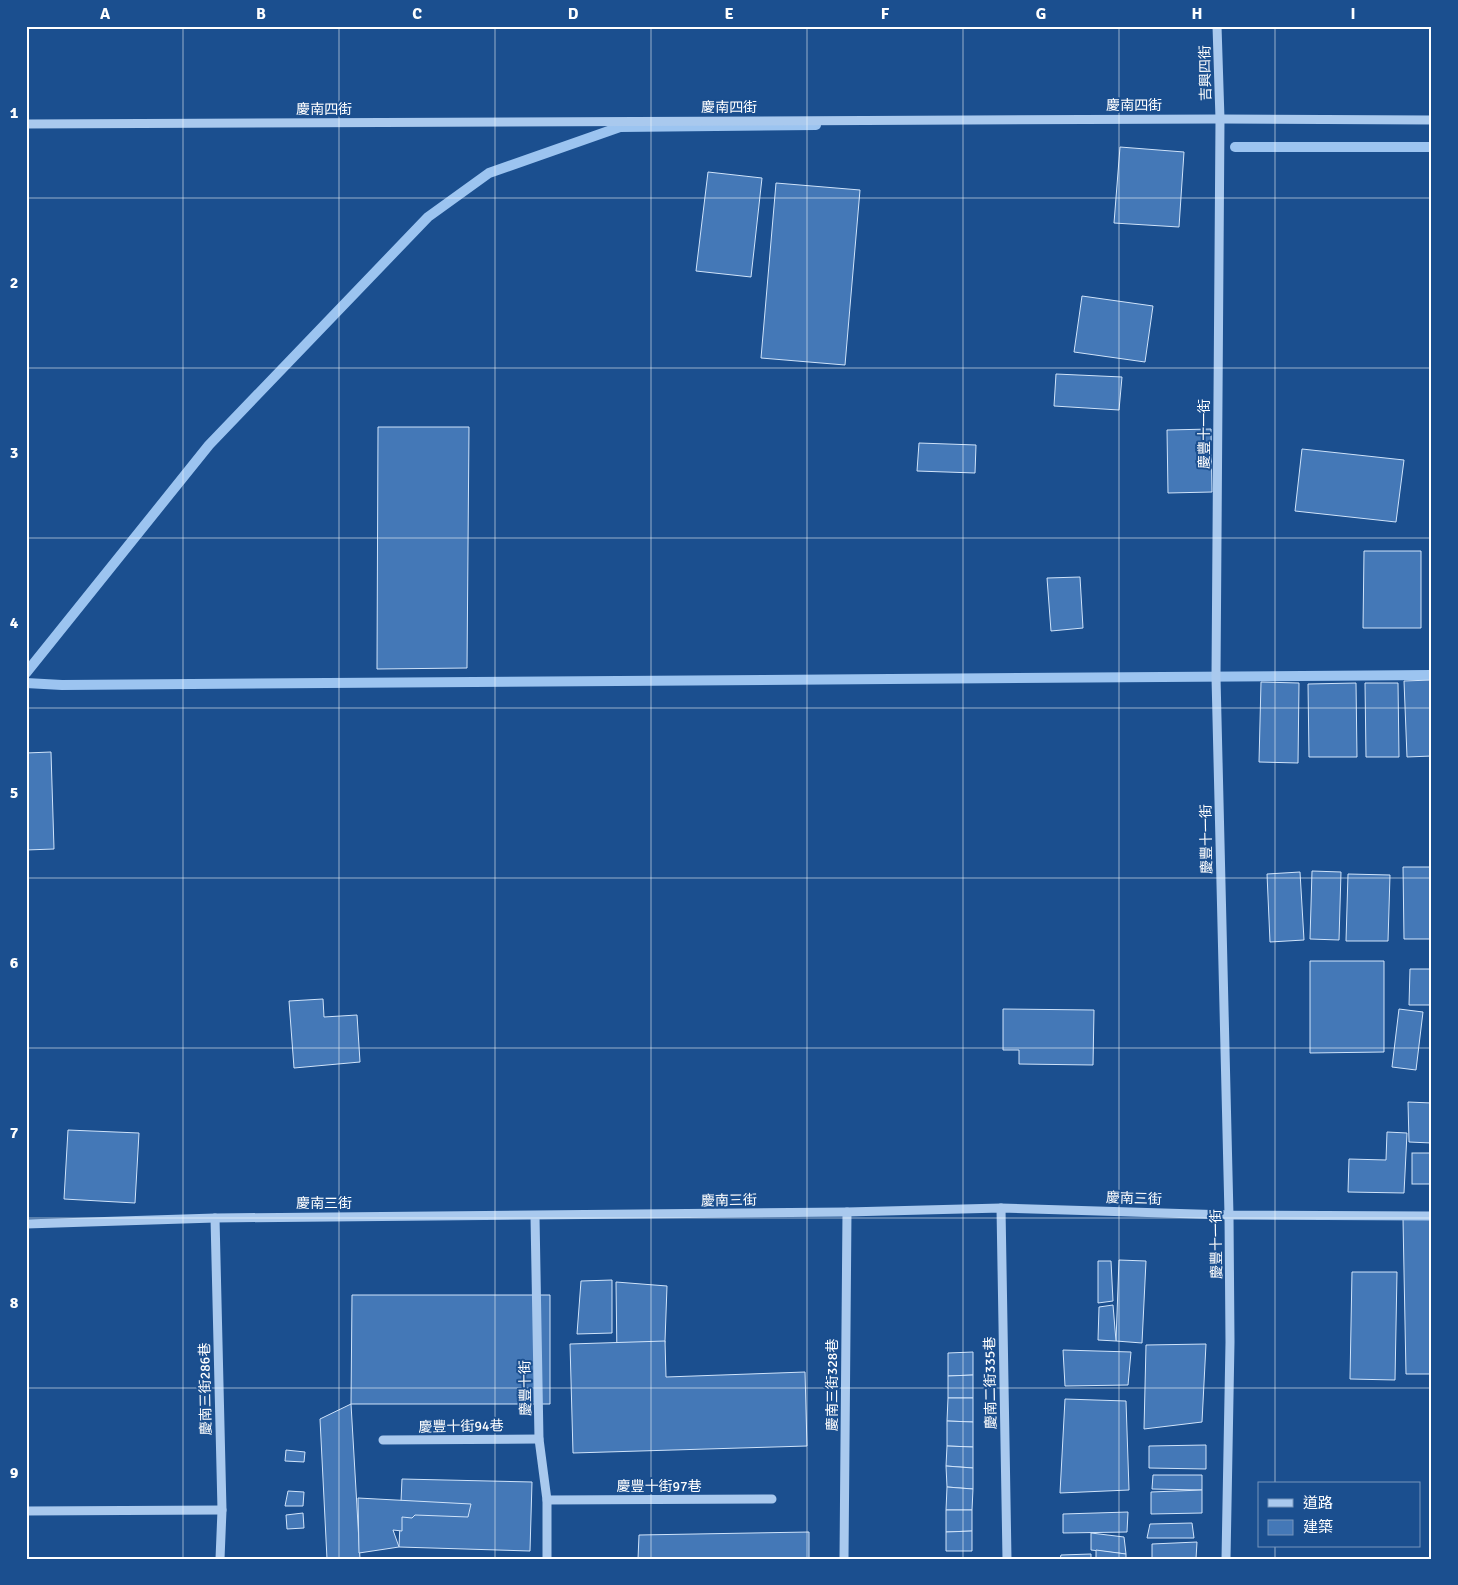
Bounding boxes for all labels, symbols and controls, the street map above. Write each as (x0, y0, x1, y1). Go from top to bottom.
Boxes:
text: A (100, 4, 111, 24)
text: B (256, 4, 266, 24)
text: C (412, 4, 422, 24)
text: D (568, 4, 579, 24)
text: E (724, 4, 734, 24)
text: F (881, 4, 890, 24)
text: G (1036, 4, 1046, 24)
text: H (1192, 4, 1202, 24)
text: I (1350, 4, 1356, 24)
street label: 吉興四街 (1197, 45, 1214, 101)
street label: 慶南四街 (1106, 97, 1162, 114)
street label: 慶南四街 (701, 99, 757, 116)
street label: 慶南四街 (296, 101, 352, 118)
text: 1 (10, 103, 19, 123)
text: 2 (10, 273, 18, 293)
street label: 慶豐十一街 (1196, 399, 1213, 469)
text: 3 (10, 443, 18, 463)
text: 4 (10, 613, 19, 633)
text: 5 (10, 783, 18, 803)
street label: 慶豐十一街 (1197, 804, 1216, 874)
text: 6 (10, 953, 19, 973)
text: 7 (10, 1123, 19, 1143)
street label: 慶南三街 (1106, 1189, 1162, 1208)
street label: 慶南三街 (701, 1192, 757, 1209)
street label: 慶南三街 (296, 1195, 352, 1212)
street label: 慶豐十一街 (1207, 1209, 1226, 1279)
text: 8 (10, 1293, 19, 1313)
street label: 慶南二街335巷 (981, 1337, 1000, 1429)
street label: 慶南三街328巷 (824, 1339, 841, 1431)
street label: 慶南三街286巷 (196, 1343, 215, 1435)
street label: 慶豐十街 (517, 1360, 534, 1416)
street label: 慶豐十街94巷 (418, 1417, 504, 1436)
text: 9 (10, 1463, 19, 1483)
street label: 慶豐十街97巷 (616, 1478, 702, 1495)
legend (1258, 1482, 1420, 1548)
text: 道路 (1303, 1494, 1333, 1512)
text: 建築 (1303, 1518, 1333, 1536)

